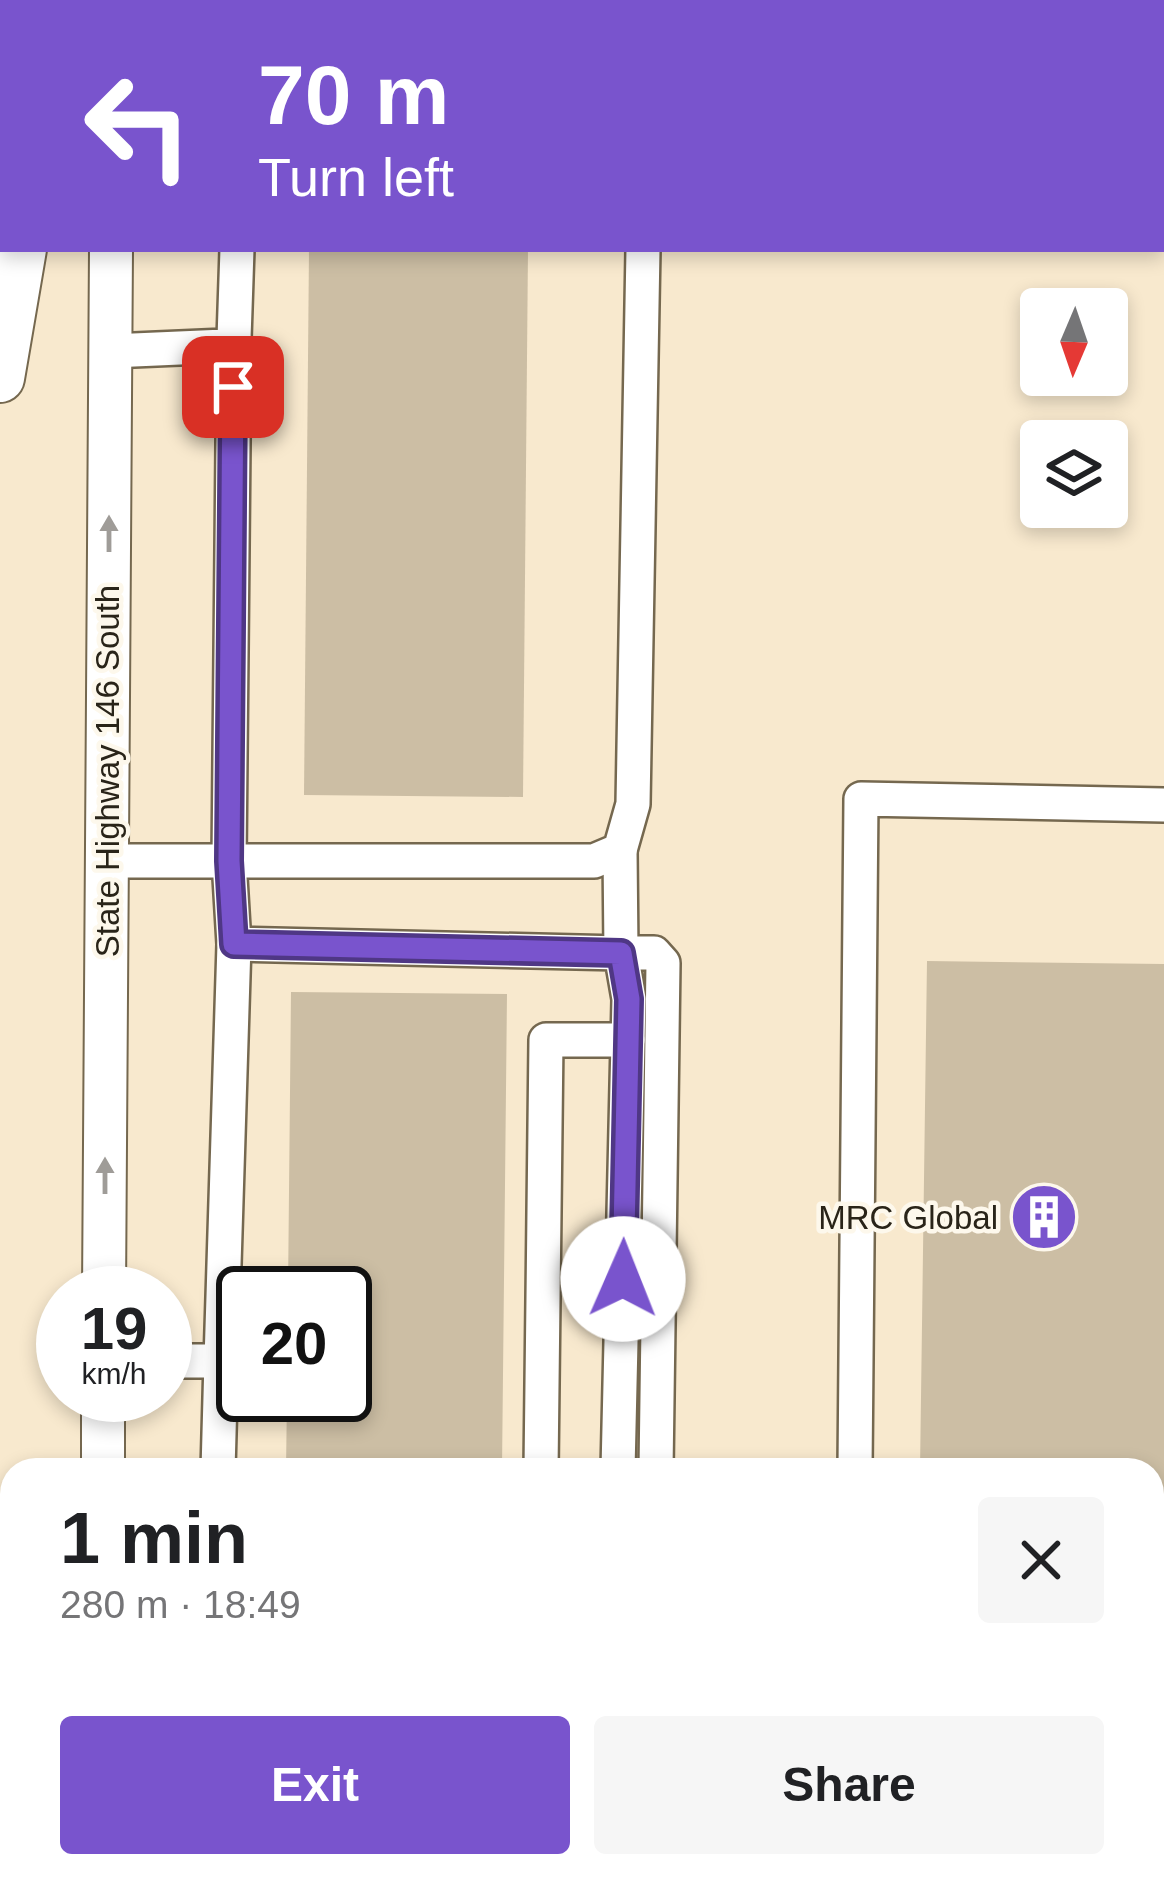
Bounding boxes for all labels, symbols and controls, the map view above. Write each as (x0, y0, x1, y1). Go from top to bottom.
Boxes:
icon: left (60, 48, 216, 204)
text: 70 m (258, 48, 449, 142)
text: Turn left (258, 147, 454, 207)
north arrow (1020, 288, 1128, 396)
map controls (1020, 288, 1128, 528)
pin (182, 336, 284, 438)
icon: arrive (200, 354, 266, 420)
button: layers (1020, 420, 1128, 528)
one-way arrow (99, 514, 119, 552)
street label: State Highway 146 South (89, 585, 126, 957)
one-way arrow (95, 1156, 114, 1194)
building icon: MRC Global (1009, 1182, 1079, 1252)
place label: MRC Global (818, 1199, 998, 1236)
position arrow (560, 1216, 686, 1342)
speed limit sign: 20 (216, 1266, 372, 1422)
text: 19 (81, 1295, 147, 1362)
text: km/h (81, 1357, 147, 1390)
button: close (978, 1497, 1104, 1623)
text: 1 min (60, 1498, 248, 1578)
text: 280 m · 18:49 (60, 1583, 301, 1626)
button: Exit (60, 1716, 570, 1854)
button: Share (594, 1716, 1104, 1854)

